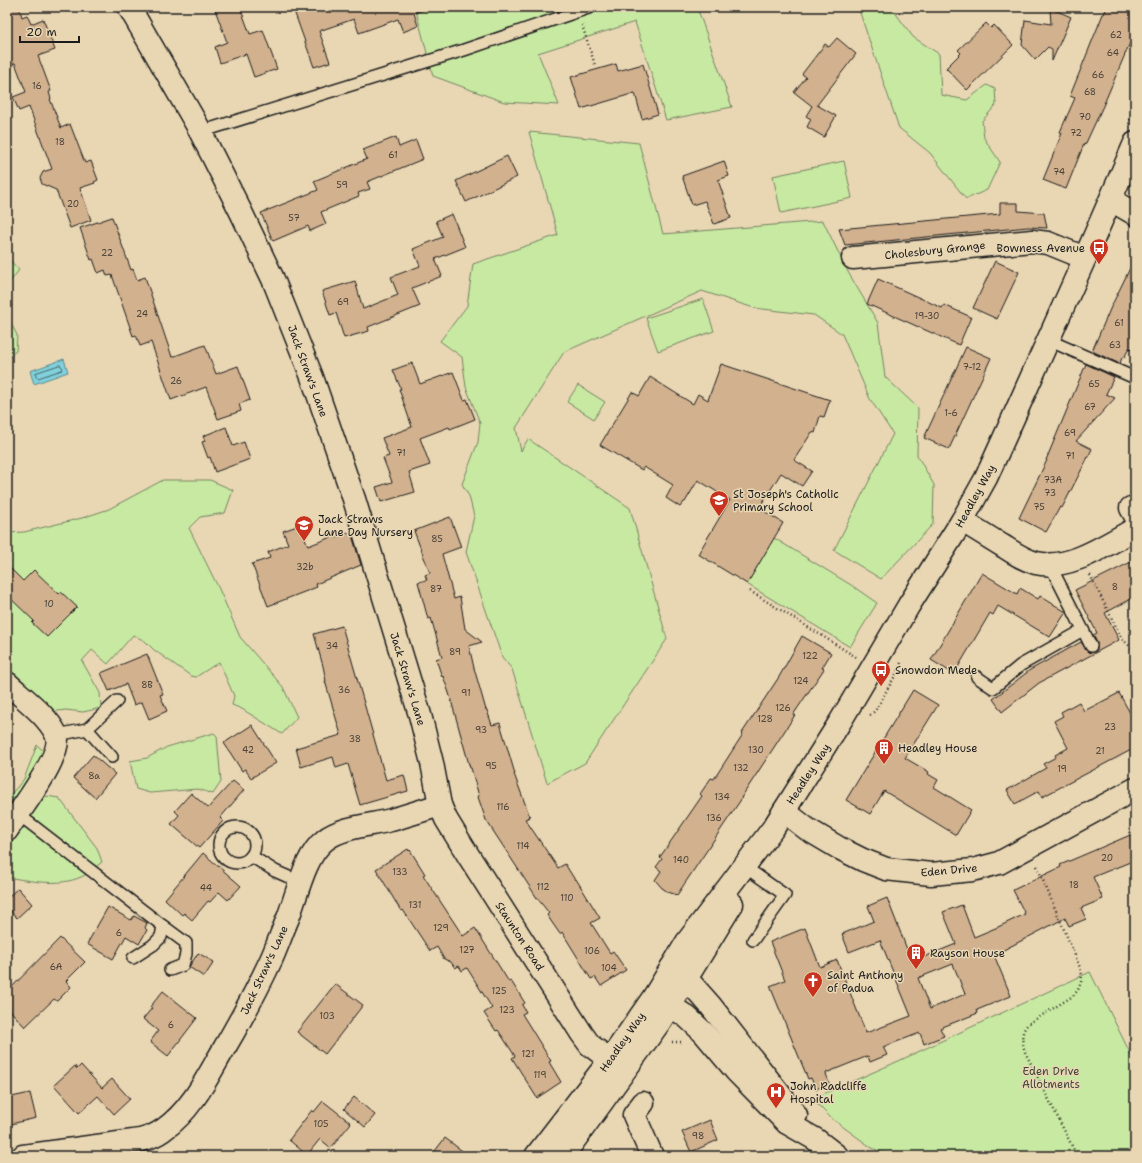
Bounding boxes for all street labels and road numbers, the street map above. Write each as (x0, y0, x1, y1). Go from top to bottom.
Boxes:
street label: Cholesbury Grange (884, 238, 986, 263)
street label: Jack Straw's Lane (284, 323, 331, 419)
street label: Headley Way (952, 462, 999, 531)
street label: Jack Straw's Lane (386, 631, 429, 728)
street label: Headley Way (783, 741, 834, 808)
street label: Eden Drive (920, 861, 978, 880)
street label: Staunton Road (492, 899, 548, 974)
street label: Jack Straw's Lane (237, 923, 292, 1017)
street label: Headley Way (596, 1009, 649, 1075)

